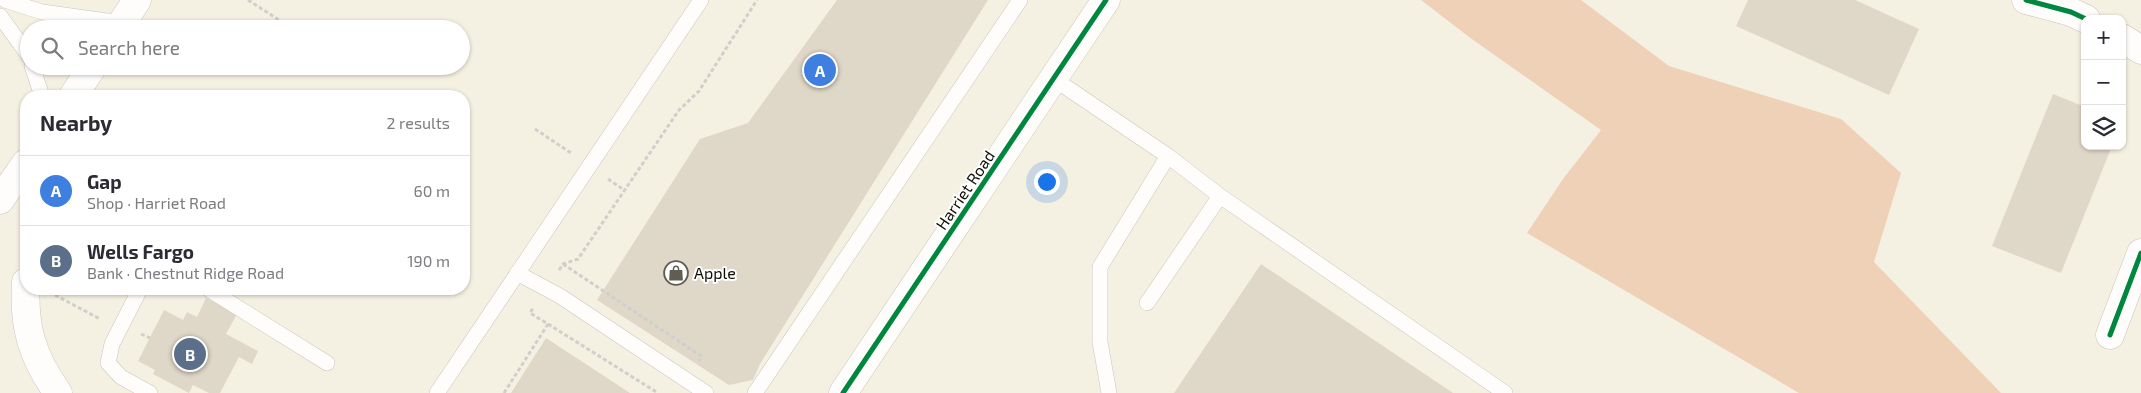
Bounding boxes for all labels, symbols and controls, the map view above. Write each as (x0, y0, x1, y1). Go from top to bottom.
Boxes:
map controls (2081, 15, 2126, 150)
button: + (2081, 15, 2126, 60)
search box (20, 20, 470, 75)
icon: search (38, 34, 66, 62)
text: Search here (78, 36, 180, 59)
pin: A (804, 51, 836, 89)
button: − (2081, 60, 2126, 105)
button: layers (2081, 105, 2126, 150)
text: Nearby (40, 110, 112, 135)
text: 2 results (387, 113, 450, 132)
street label: Harriet Road (931, 147, 998, 233)
your location (1034, 169, 1060, 195)
text: Gap (87, 170, 122, 193)
text: A (51, 181, 61, 200)
text: 60 m (414, 181, 450, 200)
text: Shop · Harriet Road (87, 193, 226, 212)
text: Wells Fargo (87, 240, 194, 263)
text: B (51, 251, 61, 270)
text: 190 m (407, 251, 450, 270)
shop icon: Apple (663, 260, 689, 286)
text: Bank · Chestnut Ridge Road (87, 263, 284, 282)
place label: Apple (694, 263, 736, 282)
pin: B (174, 335, 206, 373)

